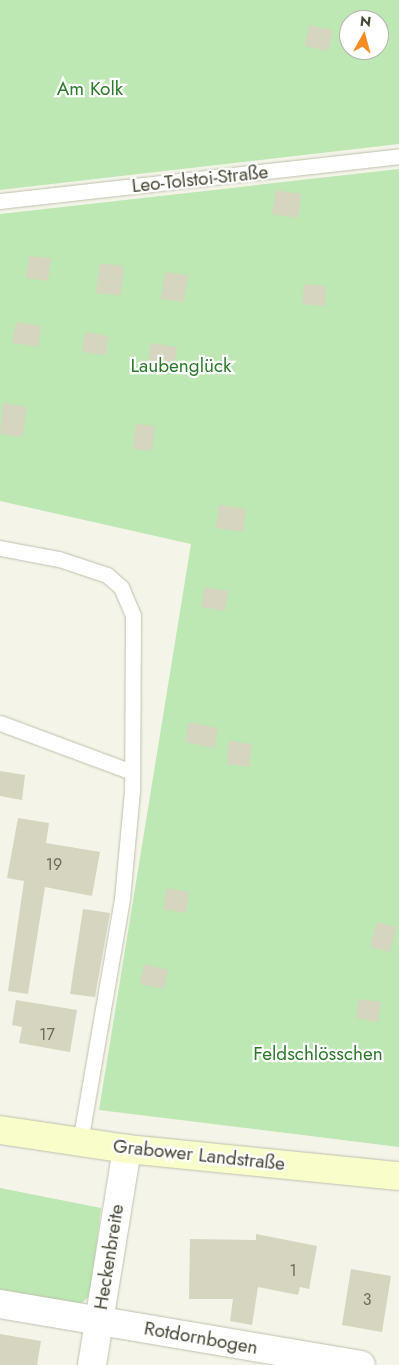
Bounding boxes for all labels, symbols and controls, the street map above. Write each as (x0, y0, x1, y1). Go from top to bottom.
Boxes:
north arrow (339, 10, 389, 60)
text: N (359, 11, 372, 32)
park label: Am Kolk (57, 78, 123, 100)
street label: Leo-Tolstoi-Straße (131, 160, 269, 198)
park label: Laubenglück (131, 355, 231, 377)
house number: 19 (46, 855, 62, 875)
house number: 17 (39, 1025, 55, 1045)
park label: Feldschlösschen (253, 1043, 383, 1065)
street label: Grabower Landstraße (112, 1135, 286, 1175)
street label: Heckenbreite (89, 1203, 129, 1311)
house number: 1 (289, 1261, 297, 1281)
house number: 3 (363, 1290, 371, 1310)
street label: Rotdornbogen (142, 1317, 260, 1359)

